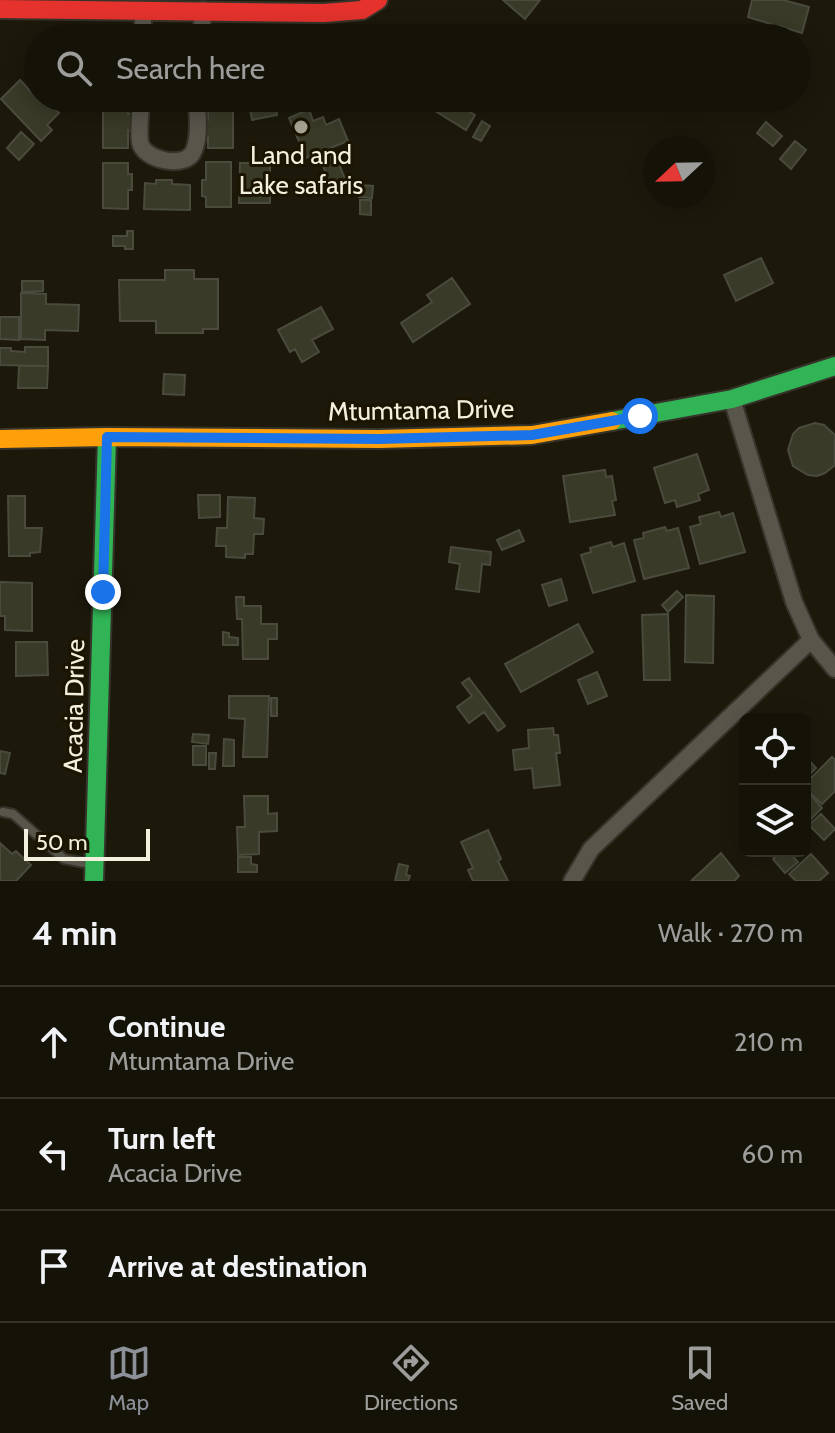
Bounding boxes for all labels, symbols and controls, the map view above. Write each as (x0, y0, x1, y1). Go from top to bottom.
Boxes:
search box (24, 24, 811, 112)
icon: search (52, 46, 96, 90)
text: Search here (116, 50, 265, 87)
marker: Land and Lake safaris (292, 118, 310, 136)
north arrow (643, 136, 715, 208)
place label: Land and Lake safaris (239, 139, 363, 201)
street label: Mtumtama Drive (328, 392, 514, 428)
route start (622, 398, 658, 434)
route end (85, 574, 121, 610)
street label: Acacia Drive (57, 639, 91, 773)
map controls (739, 713, 811, 857)
button: locate (739, 713, 811, 785)
button: layers (739, 785, 811, 857)
scale bar (24, 825, 150, 861)
text: 50 m (36, 829, 88, 856)
text: 4 min (32, 912, 117, 954)
text: Walk · 270 m (658, 917, 803, 949)
text: Continue (108, 1008, 225, 1045)
icon: ahead (32, 1020, 76, 1064)
text: 210 m (734, 1026, 803, 1058)
text: Mtumtama Drive (108, 1045, 294, 1077)
text: Turn left (108, 1120, 216, 1157)
icon: left (32, 1132, 76, 1176)
text: 60 m (741, 1138, 803, 1170)
text: Acacia Drive (108, 1157, 242, 1189)
icon: arrive (32, 1244, 76, 1288)
text: Arrive at destination (108, 1248, 368, 1285)
tab: Map (107, 1341, 151, 1416)
tab: Directions (364, 1341, 458, 1416)
tab: Saved (671, 1341, 728, 1416)

